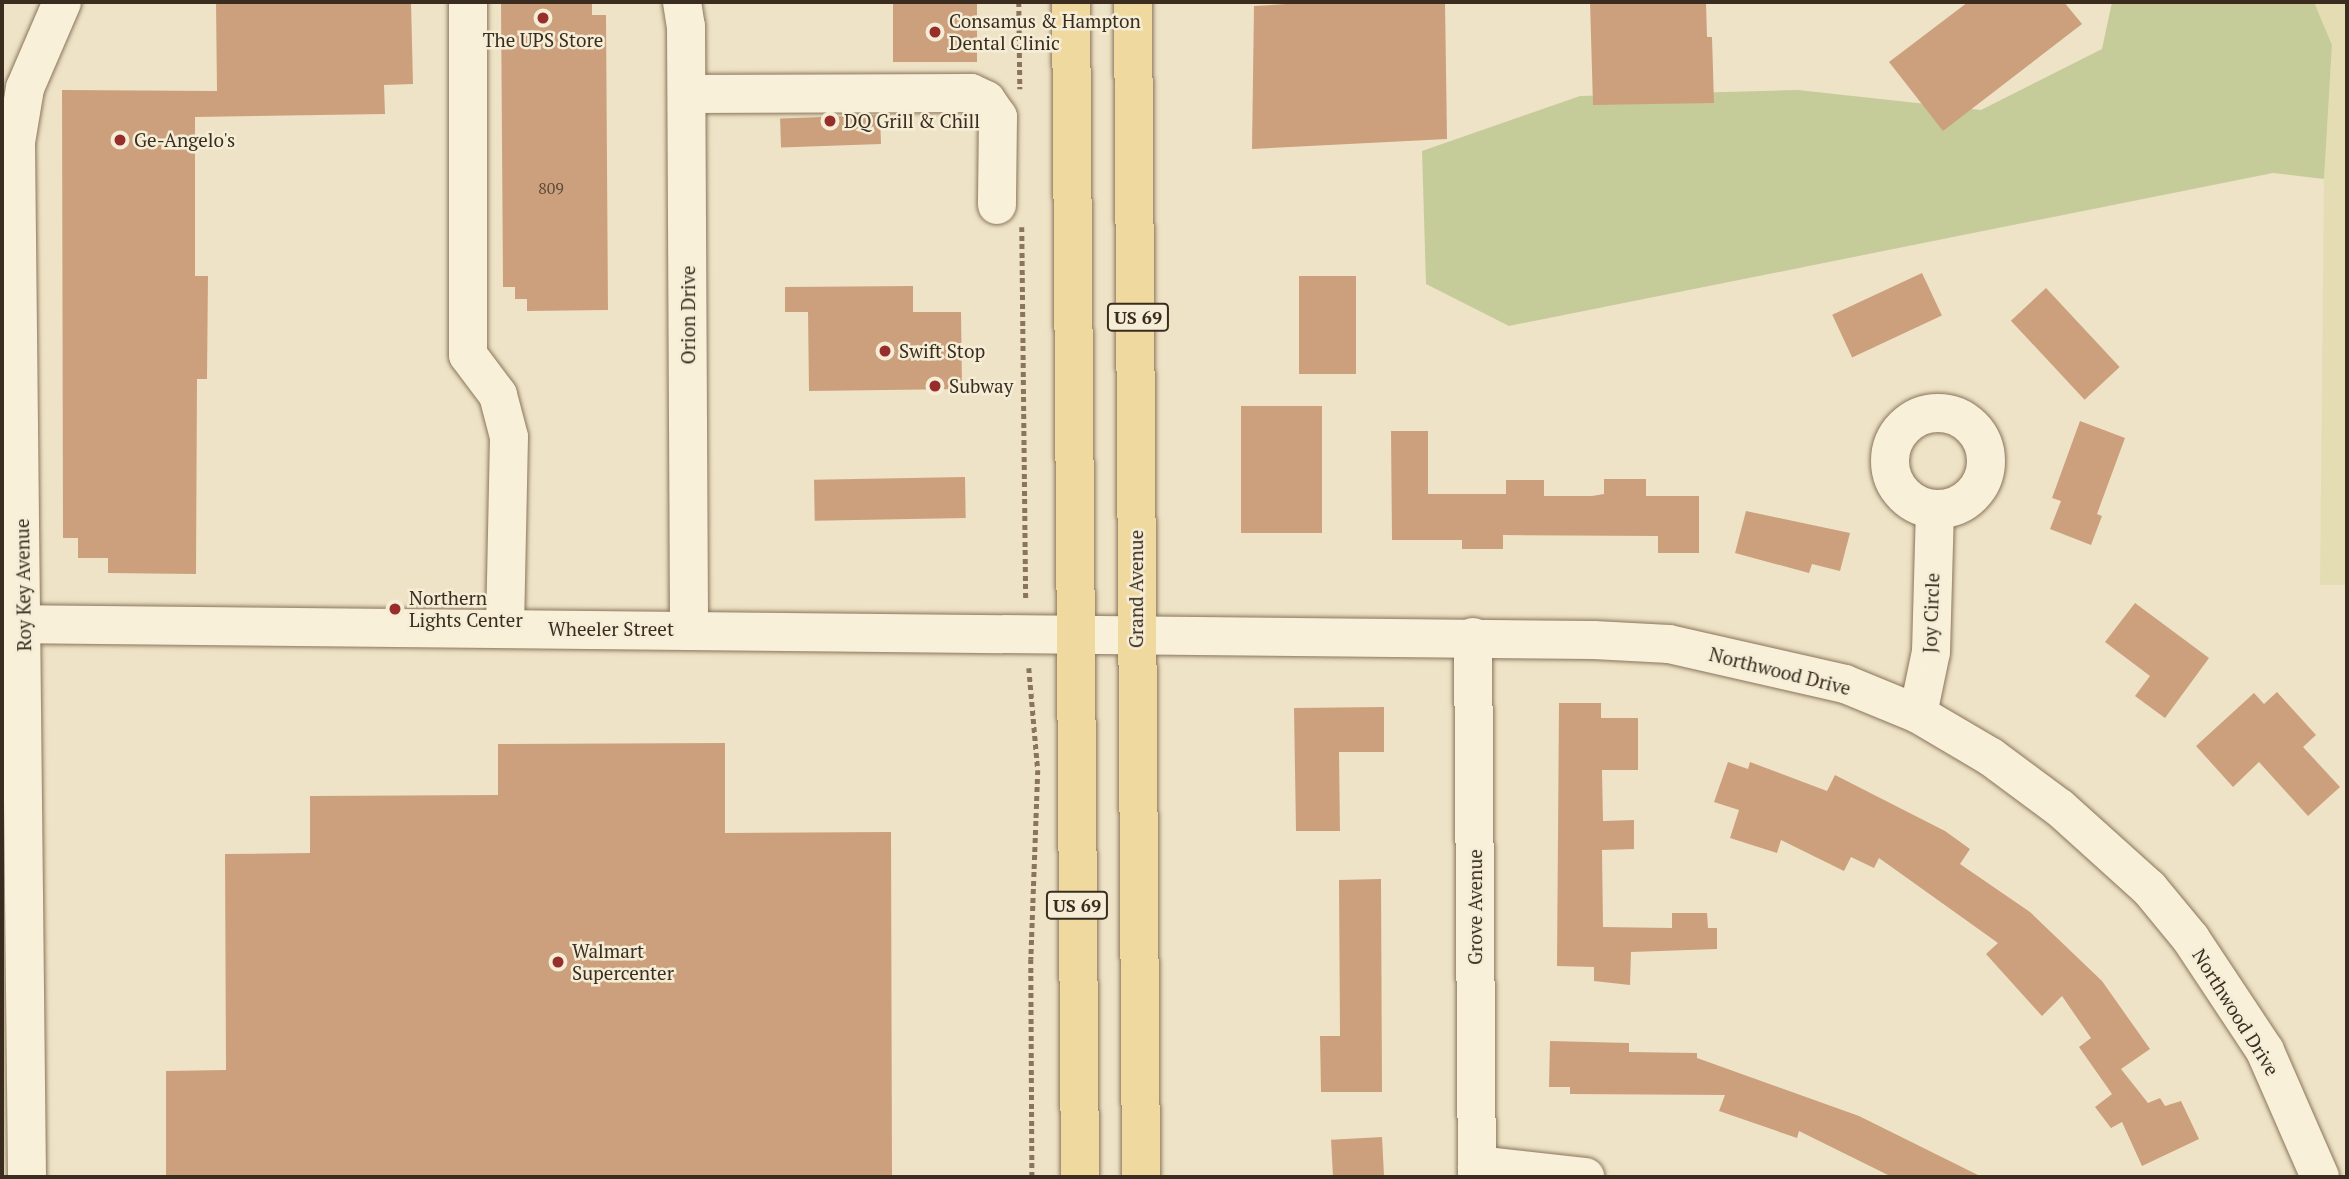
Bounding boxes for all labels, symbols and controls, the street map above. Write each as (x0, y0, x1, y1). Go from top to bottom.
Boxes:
marker: The UPS Store (535, 10, 551, 26)
place label: Consamus & Hampton Dental Clinic (949, 10, 1141, 54)
marker: Consamus & Hampton Dental Clinic (927, 24, 943, 40)
place label: The UPS Store (483, 29, 603, 51)
place label: DQ Grill & Chill (844, 110, 980, 132)
marker: DQ Grill & Chill (822, 113, 838, 129)
place label: Ge-Angelo's (134, 129, 235, 151)
marker: Ge-Angelo's (112, 132, 128, 148)
house number: 809 (538, 178, 564, 198)
street label: Orion Drive (677, 266, 699, 364)
road number: US 69 (1106, 302, 1170, 332)
place label: Swift Stop (899, 340, 985, 362)
marker: Swift Stop (877, 343, 893, 359)
place label: Subway (949, 375, 1013, 397)
marker: Subway (927, 378, 943, 394)
street label: Roy Key Avenue (10, 518, 36, 652)
street label: Grand Avenue (1125, 530, 1147, 648)
street label: Joy Circle (1918, 573, 1944, 653)
place label: Northern Lights Center (409, 587, 523, 631)
marker: Northern Lights Center (387, 601, 403, 617)
street label: Wheeler Street (548, 618, 674, 640)
street label: Northwood Drive (1707, 642, 1853, 700)
street label: Grove Avenue (1464, 849, 1486, 965)
road number: US 69 (1046, 890, 1108, 920)
place label: Walmart Supercenter (572, 940, 674, 984)
street label: Northwood Drive (2188, 944, 2284, 1080)
marker: Walmart Supercenter (550, 954, 566, 970)

